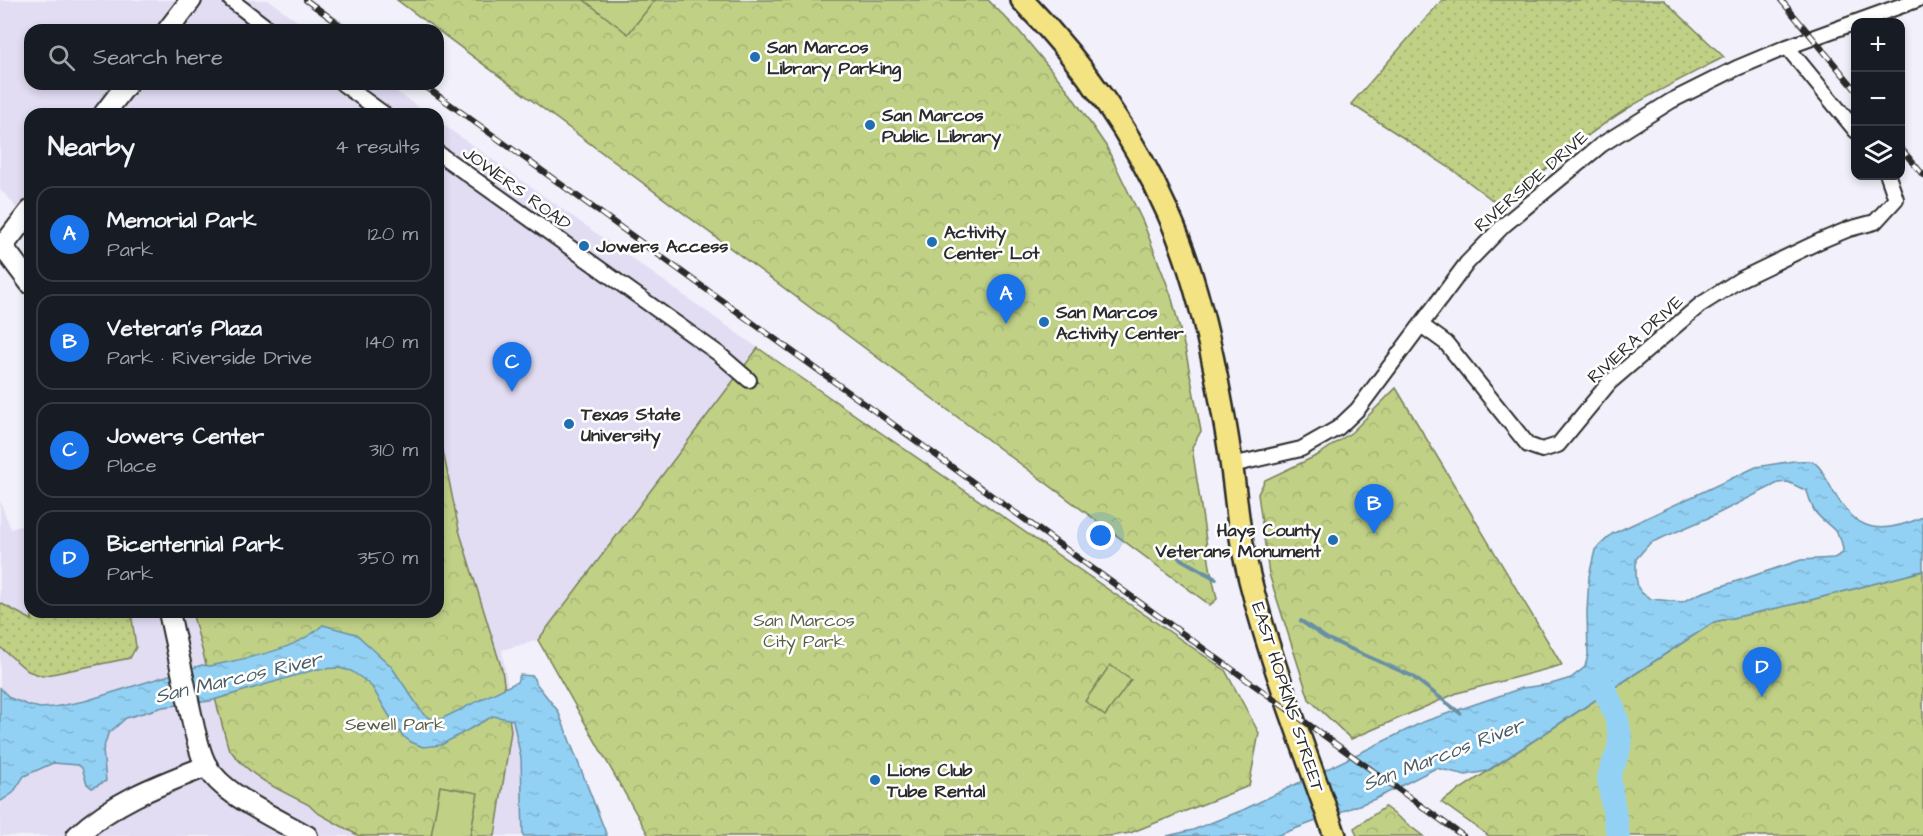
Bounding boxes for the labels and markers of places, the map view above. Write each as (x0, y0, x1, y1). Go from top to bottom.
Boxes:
place label: San Marcos Library Parking (766, 35, 902, 82)
marker: San Marcos Library Parking (748, 50, 762, 64)
place label: San Marcos Public Library (881, 103, 1001, 150)
marker: San Marcos Public Library (863, 118, 877, 132)
place label: Activity Center Lot (944, 220, 1040, 266)
place label: Jowers Access (595, 234, 728, 259)
marker: Activity Center Lot (925, 235, 939, 249)
marker: Jowers Access (577, 239, 591, 253)
pin: A (986, 274, 1026, 324)
place label: San Marcos Activity Center (1055, 300, 1184, 347)
marker: San Marcos Activity Center (1037, 315, 1051, 329)
pin: C (492, 342, 532, 392)
place label: Texas State University (580, 402, 681, 449)
marker: Texas State University (562, 417, 576, 431)
pin: B (1354, 484, 1394, 534)
place label: Hays County Veterans Monument (1154, 518, 1322, 564)
marker: Hays County Veterans Monument (1326, 533, 1340, 547)
pin: D (1742, 648, 1782, 697)
place label: Lions Club Tube Rental (886, 758, 985, 804)
marker: Lions Club Tube Rental (868, 773, 882, 787)

